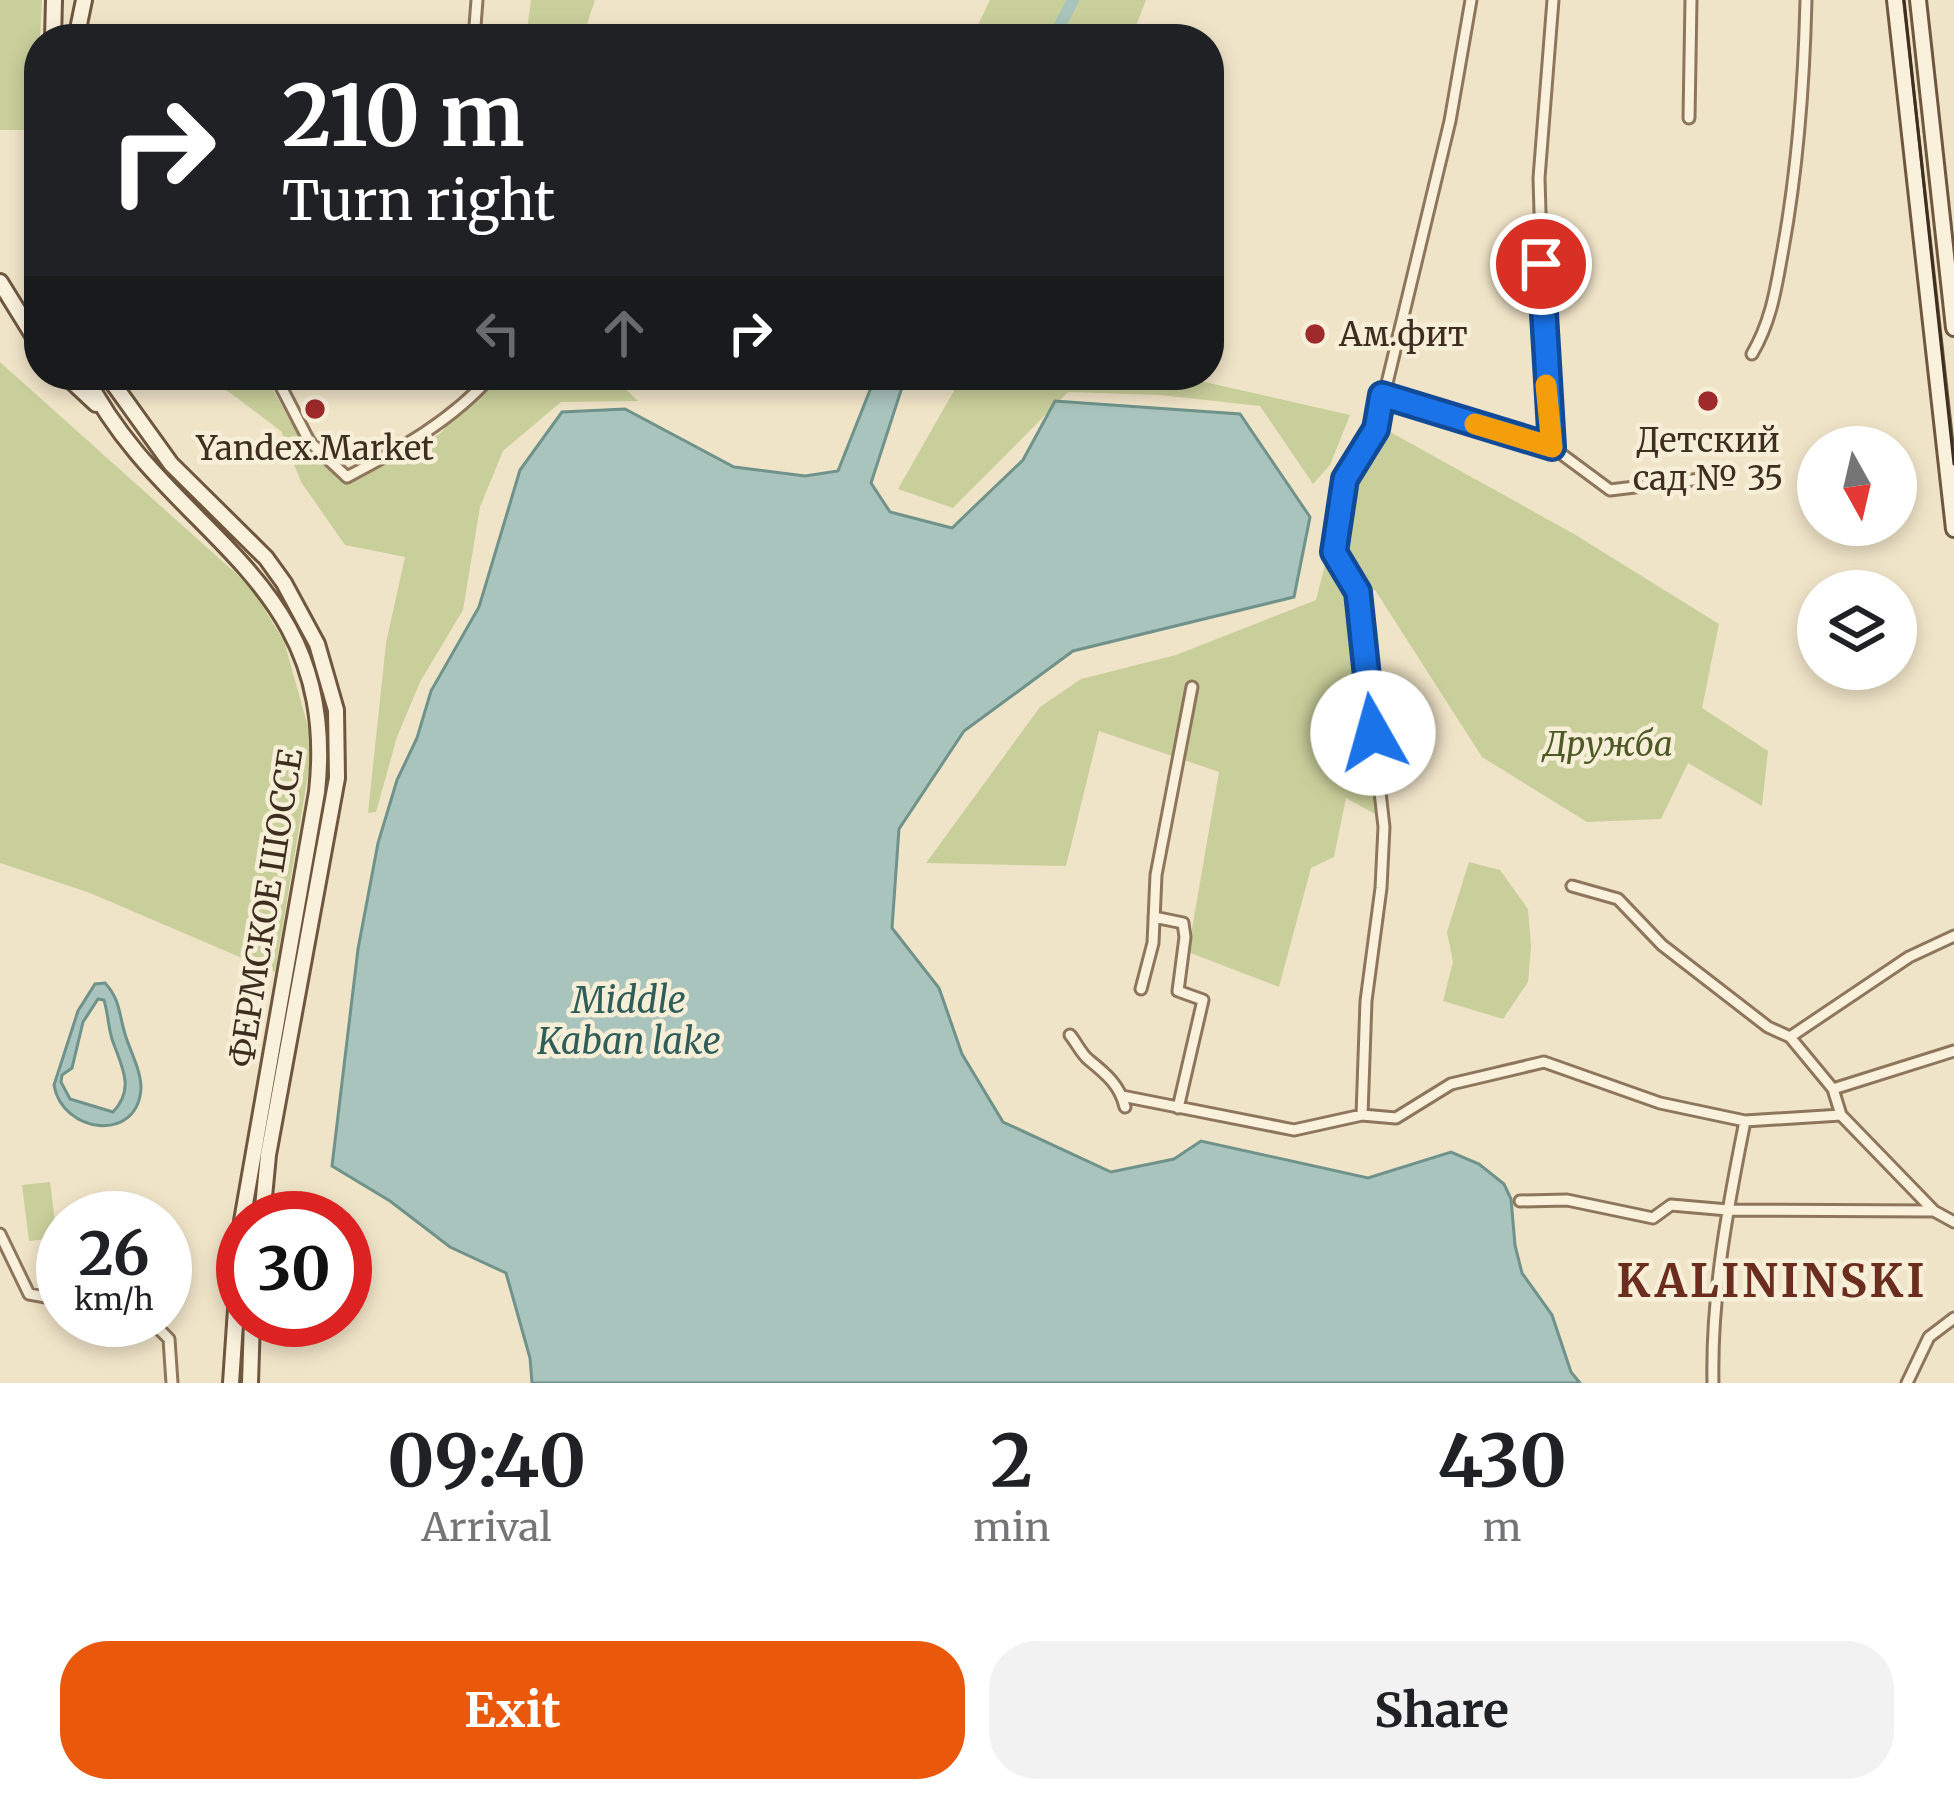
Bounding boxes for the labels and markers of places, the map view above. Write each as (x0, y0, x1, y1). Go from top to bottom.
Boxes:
pin (1490, 213, 1592, 315)
place label: Ам.фит (1338, 314, 1468, 355)
marker: Ам.фит (1302, 321, 1328, 347)
marker: Детский сад № 35 (1695, 388, 1721, 414)
marker: Yandex.Market (302, 396, 328, 422)
place label: Детский сад № 35 (1633, 420, 1783, 499)
place label: Yandex.Market (195, 428, 434, 469)

